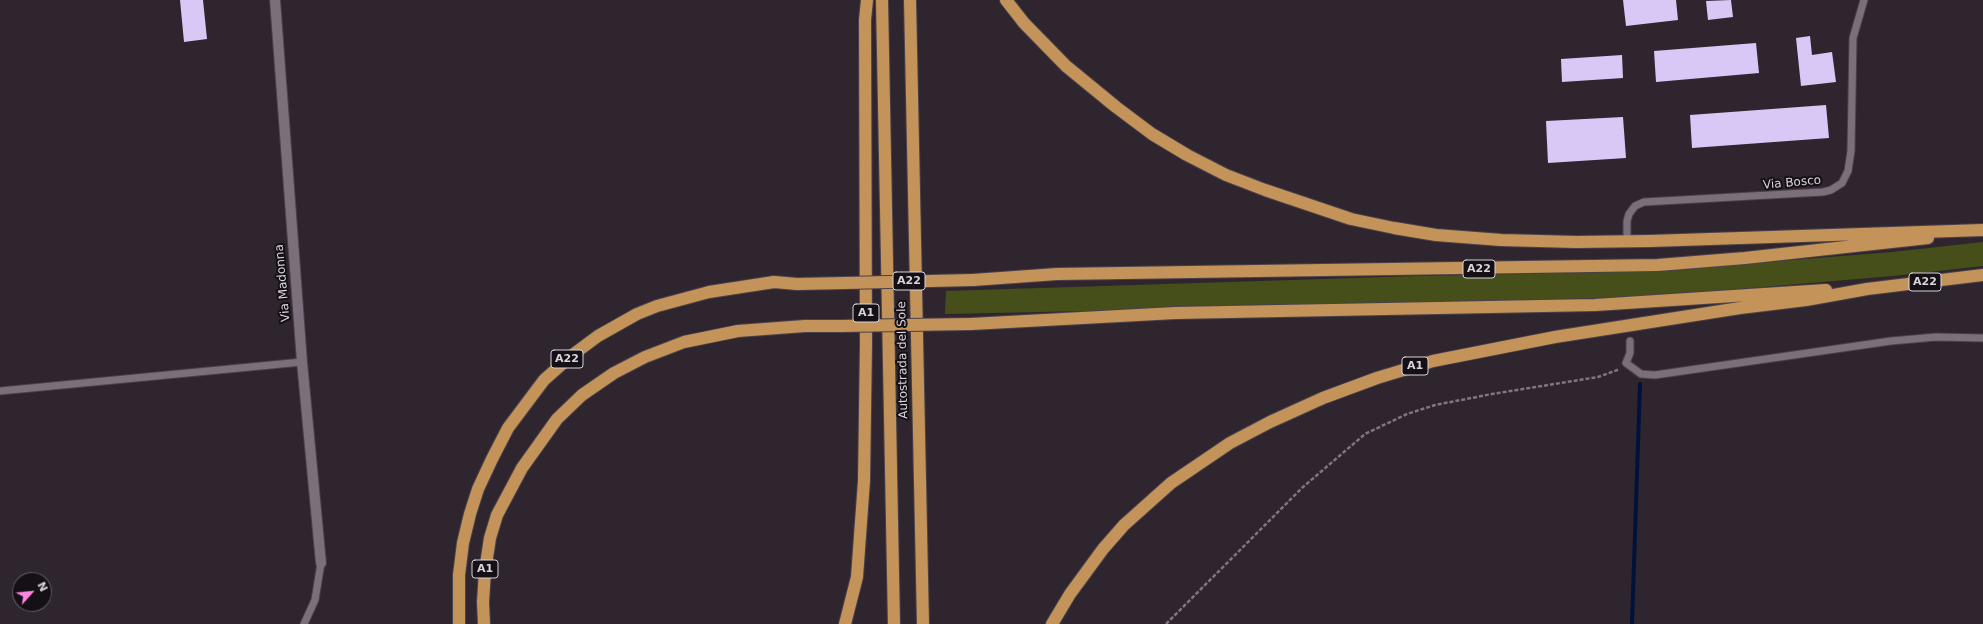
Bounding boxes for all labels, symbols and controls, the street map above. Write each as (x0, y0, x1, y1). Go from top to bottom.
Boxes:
street label: Via Bosco (1762, 173, 1822, 193)
street label: Via Madonna (272, 244, 294, 322)
road number: A22 (1463, 260, 1495, 278)
road number: A22 (893, 272, 925, 290)
road number: A22 (1909, 273, 1941, 291)
street label: Autostrada del Sole (895, 301, 911, 419)
road number: A1 (853, 304, 879, 322)
road number: A22 (551, 350, 583, 368)
road number: A1 (1402, 357, 1428, 375)
road number: A1 (472, 560, 498, 578)
north arrow (12, 572, 52, 612)
text: N (34, 580, 50, 594)

